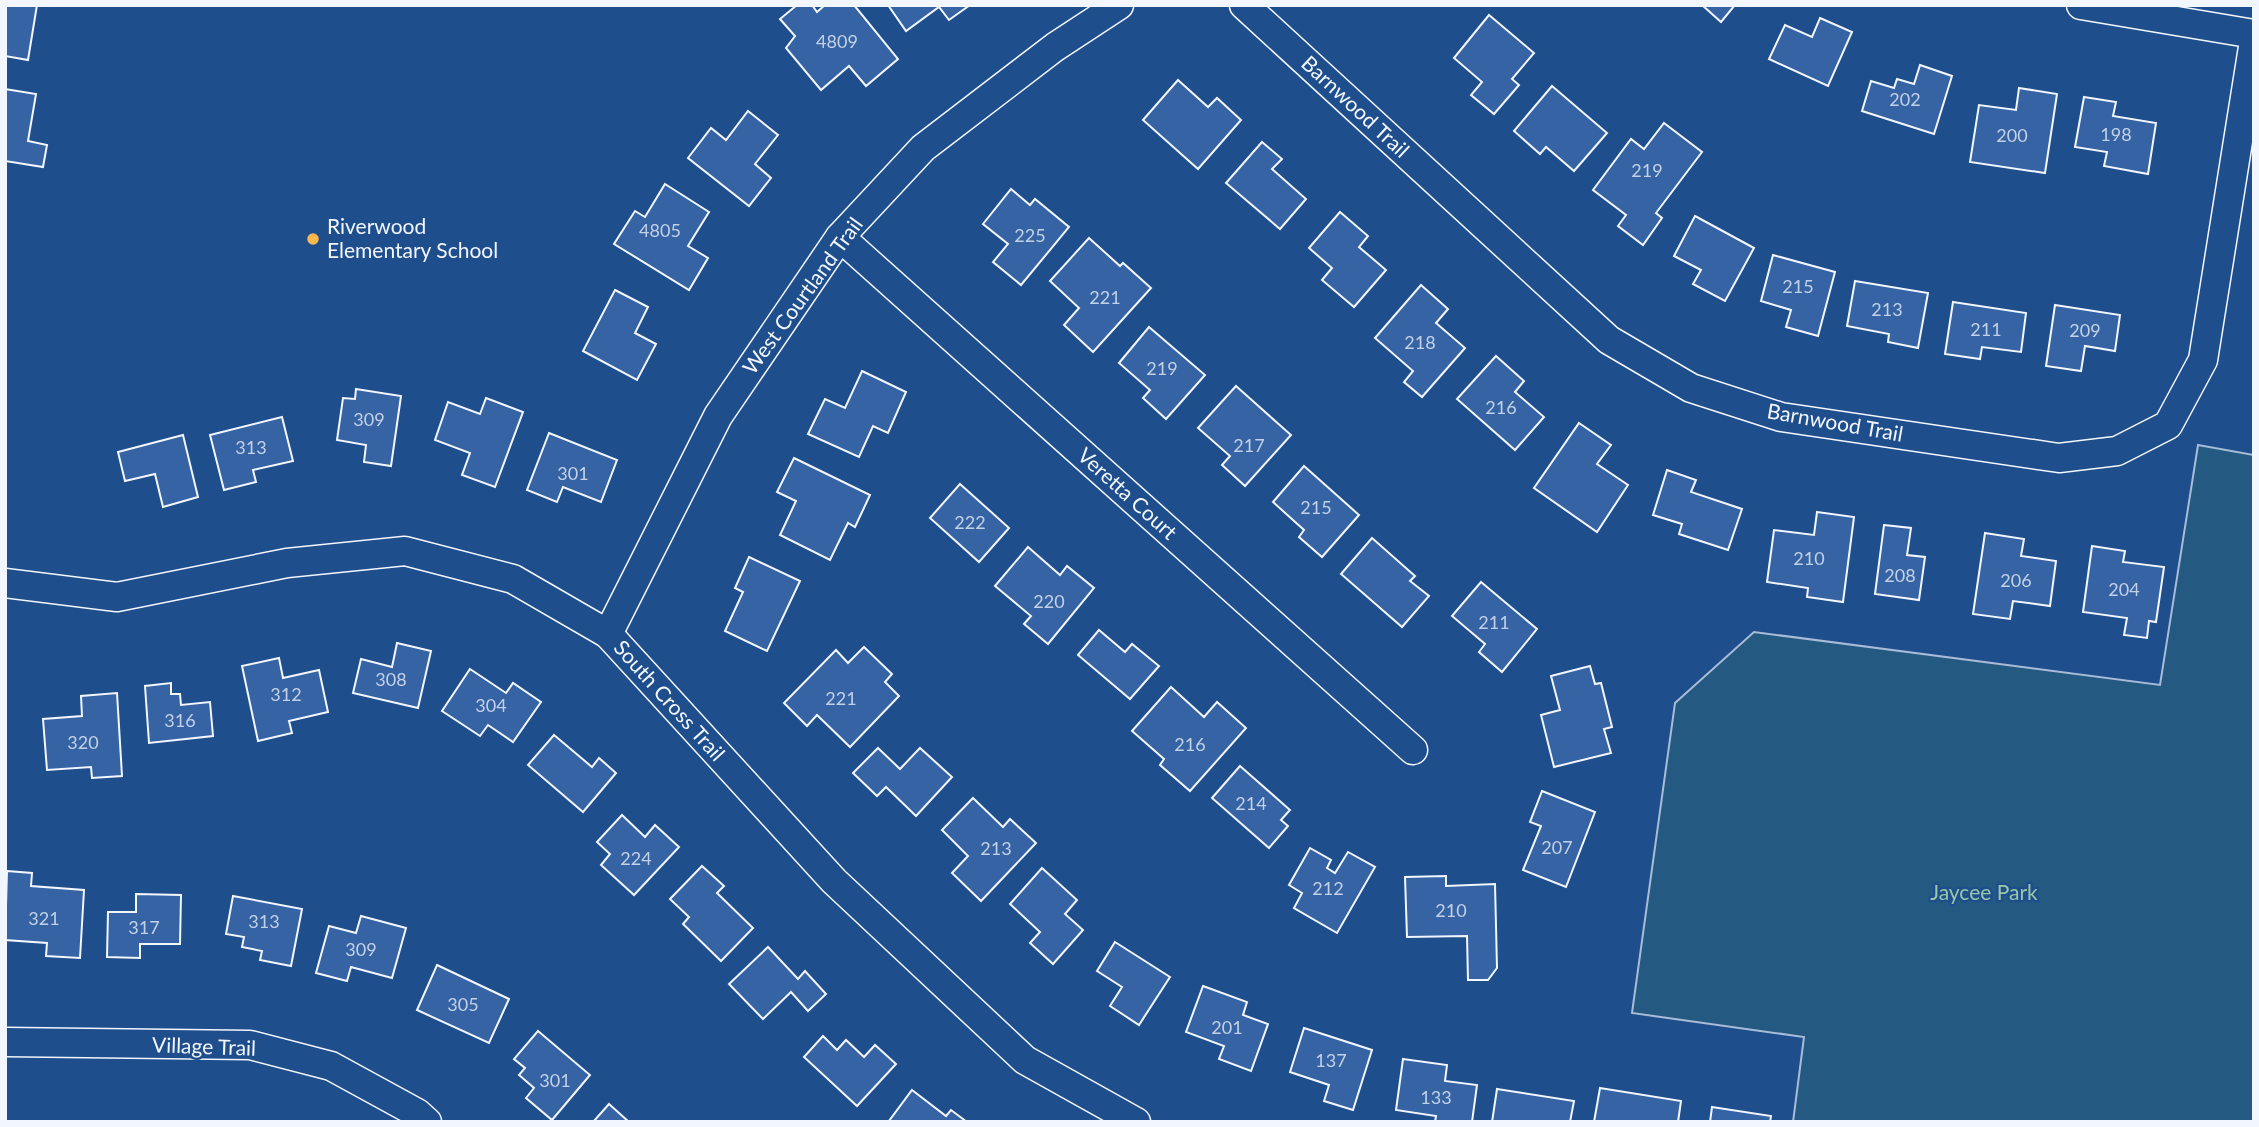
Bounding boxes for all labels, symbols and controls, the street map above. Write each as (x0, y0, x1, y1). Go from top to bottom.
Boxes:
house number: 4809 (816, 30, 858, 52)
street label: Barnwood Trail (1297, 50, 1415, 162)
house number: 202 (1889, 88, 1921, 110)
house number: 198 (2100, 123, 2132, 145)
house number: 200 (1996, 124, 2028, 146)
house number: 219 (1631, 159, 1663, 181)
street label: West Courtland Trail (736, 212, 867, 378)
place label: Riverwood Elementary School (327, 213, 498, 262)
house number: 4805 (639, 219, 681, 241)
house number: 225 (1014, 224, 1046, 246)
marker: Riverwood Elementary School (305, 231, 321, 247)
house number: 215 (1782, 275, 1814, 297)
house number: 221 (1089, 286, 1121, 308)
house number: 213 (1871, 298, 1903, 320)
house number: 211 (1970, 318, 2002, 340)
house number: 209 (2069, 319, 2101, 341)
house number: 218 (1404, 331, 1436, 353)
house number: 219 (1146, 357, 1178, 379)
house number: 216 (1485, 396, 1517, 418)
street label: Barnwood Trail (1765, 397, 1905, 446)
house number: 309 (353, 408, 385, 430)
house number: 217 (1233, 434, 1265, 456)
house number: 313 (235, 436, 267, 458)
street label: Veretta Court (1073, 442, 1183, 544)
house number: 301 (557, 462, 589, 484)
house number: 215 (1300, 496, 1332, 518)
house number: 222 (954, 511, 986, 533)
house number: 210 (1793, 547, 1825, 569)
house number: 208 (1884, 564, 1916, 586)
house number: 206 (2000, 569, 2032, 591)
house number: 204 (2108, 578, 2140, 600)
house number: 220 (1033, 590, 1065, 612)
house number: 211 (1478, 611, 1510, 633)
street label: South Cross Trail (609, 635, 731, 765)
house number: 308 (375, 668, 407, 690)
house number: 312 (270, 683, 302, 705)
house number: 221 (825, 687, 857, 709)
house number: 304 (475, 694, 507, 716)
house number: 316 (164, 709, 196, 731)
house number: 320 (67, 731, 99, 753)
house number: 216 (1174, 733, 1206, 755)
house number: 214 (1235, 792, 1267, 814)
house number: 207 (1541, 836, 1573, 858)
house number: 213 (980, 837, 1012, 859)
house number: 224 (620, 847, 652, 869)
house number: 212 (1312, 877, 1344, 899)
park label: Jaycee Park (1930, 879, 2038, 904)
house number: 210 (1435, 899, 1467, 921)
house number: 321 (28, 907, 60, 929)
house number: 313 (248, 910, 280, 932)
house number: 317 (128, 916, 160, 938)
house number: 309 (345, 938, 377, 960)
house number: 305 (447, 993, 479, 1015)
house number: 201 (1211, 1016, 1243, 1038)
street label: Village Trail (152, 1031, 257, 1060)
house number: 137 (1315, 1049, 1347, 1071)
house number: 301 (539, 1069, 571, 1091)
house number: 133 (1420, 1086, 1452, 1108)

